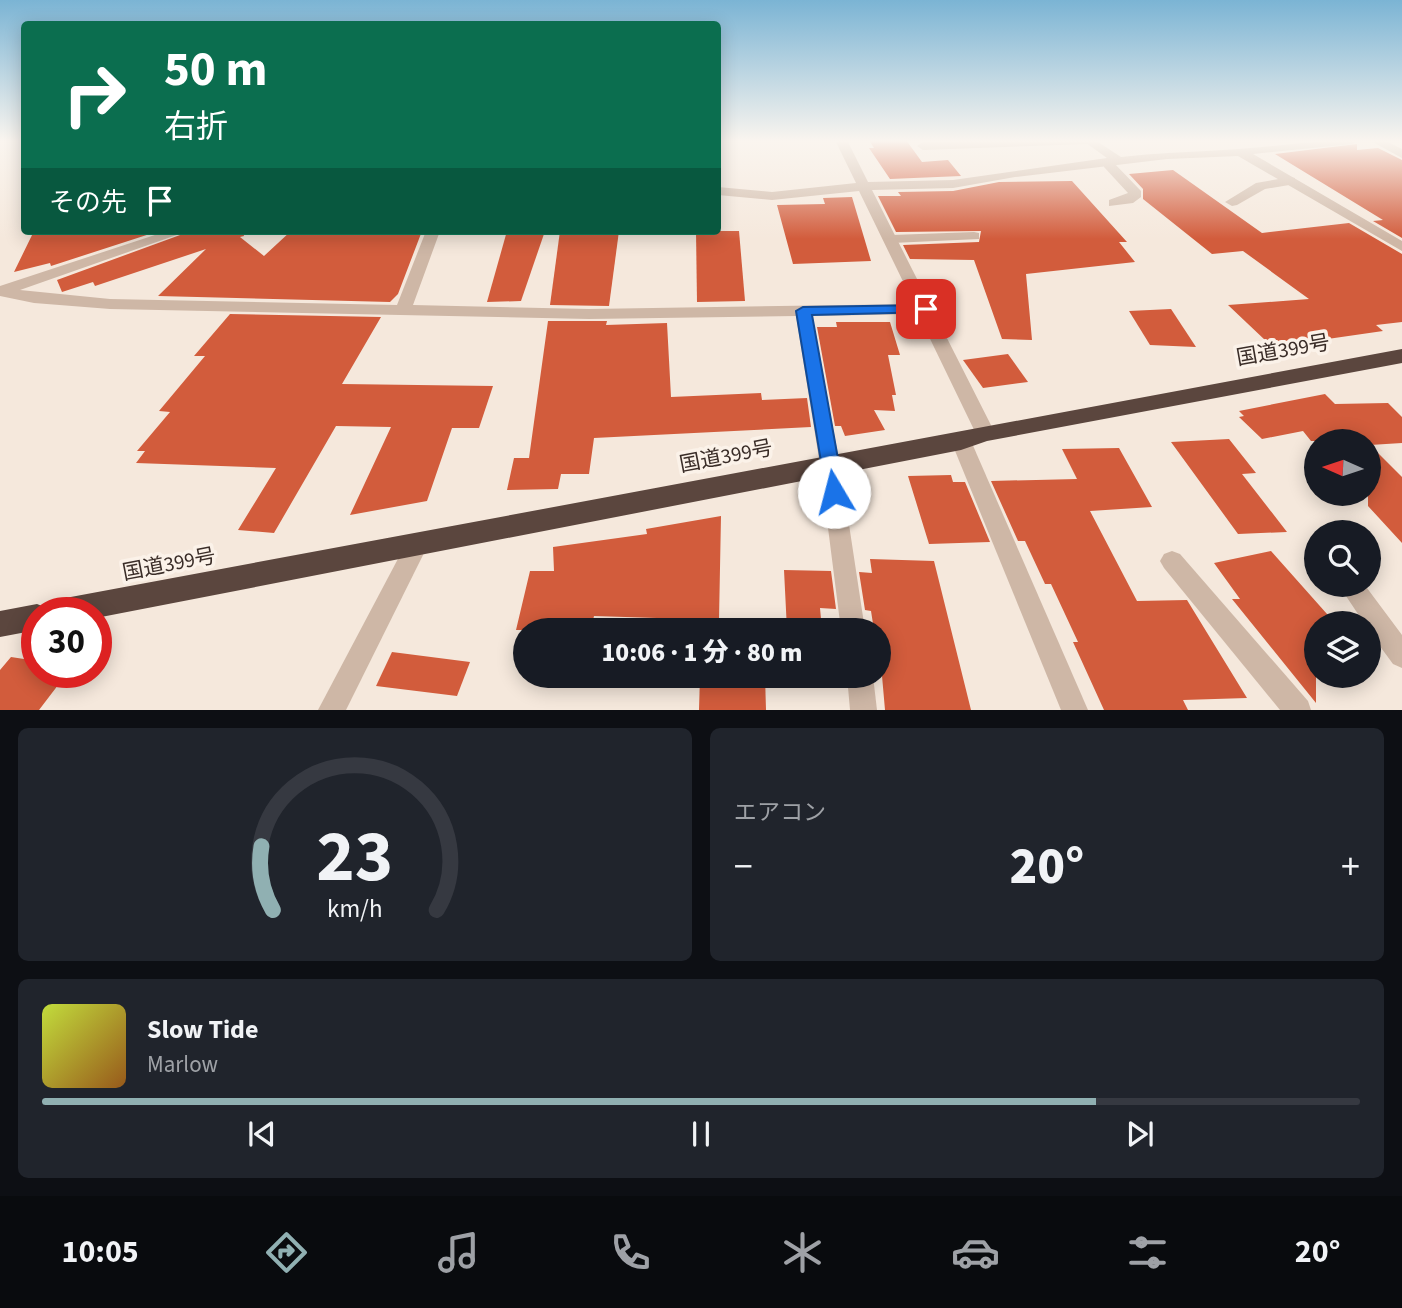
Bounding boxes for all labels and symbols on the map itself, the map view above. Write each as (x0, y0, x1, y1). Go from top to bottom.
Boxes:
pin (896, 279, 956, 339)
street label: 国道399号 (1234, 327, 1332, 373)
north arrow (1304, 429, 1381, 506)
street label: 国道399号 (677, 432, 775, 480)
position arrow (797, 455, 871, 529)
street label: 国道399号 (120, 540, 218, 588)
speed limit sign: 30 (21, 597, 112, 688)

